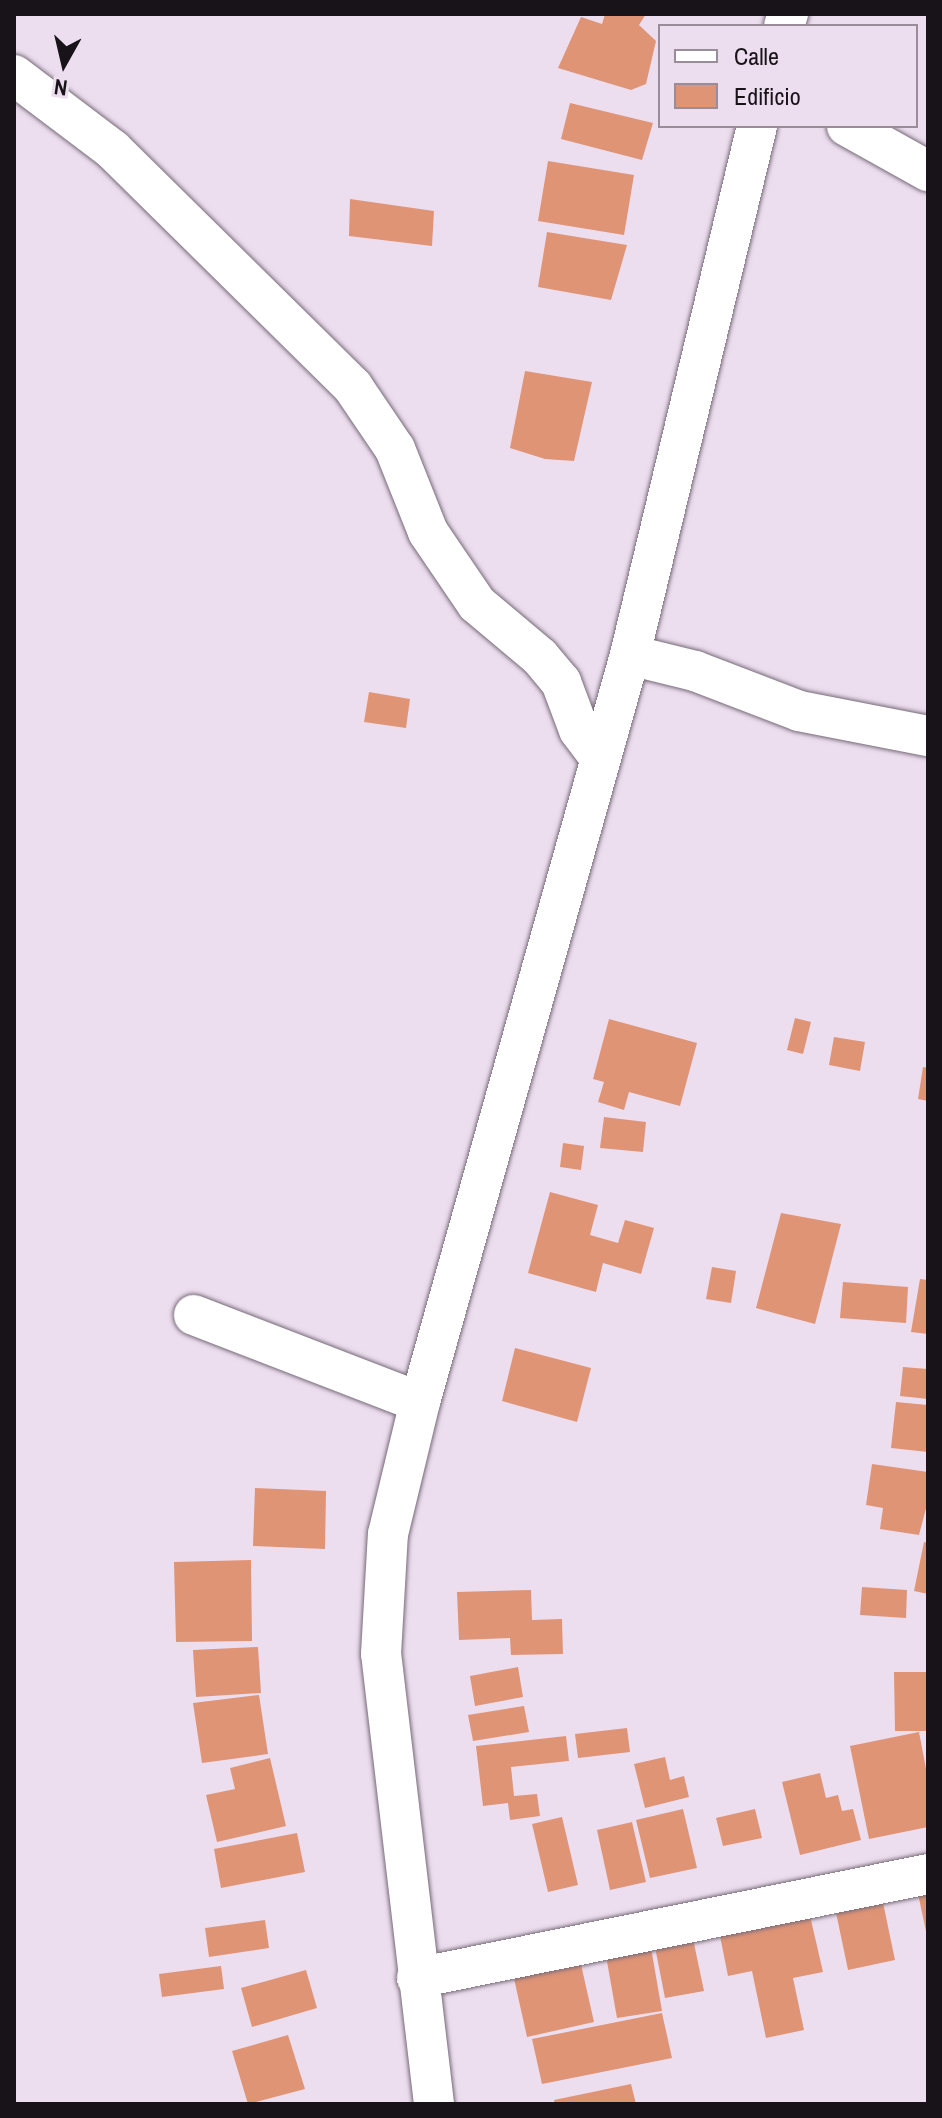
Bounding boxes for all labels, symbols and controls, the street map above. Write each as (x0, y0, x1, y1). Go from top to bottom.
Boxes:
north arrow (24, 24, 104, 104)
legend (658, 24, 918, 128)
text: Calle (734, 40, 779, 72)
text: N (52, 72, 69, 104)
text: Edificio (734, 80, 801, 112)

